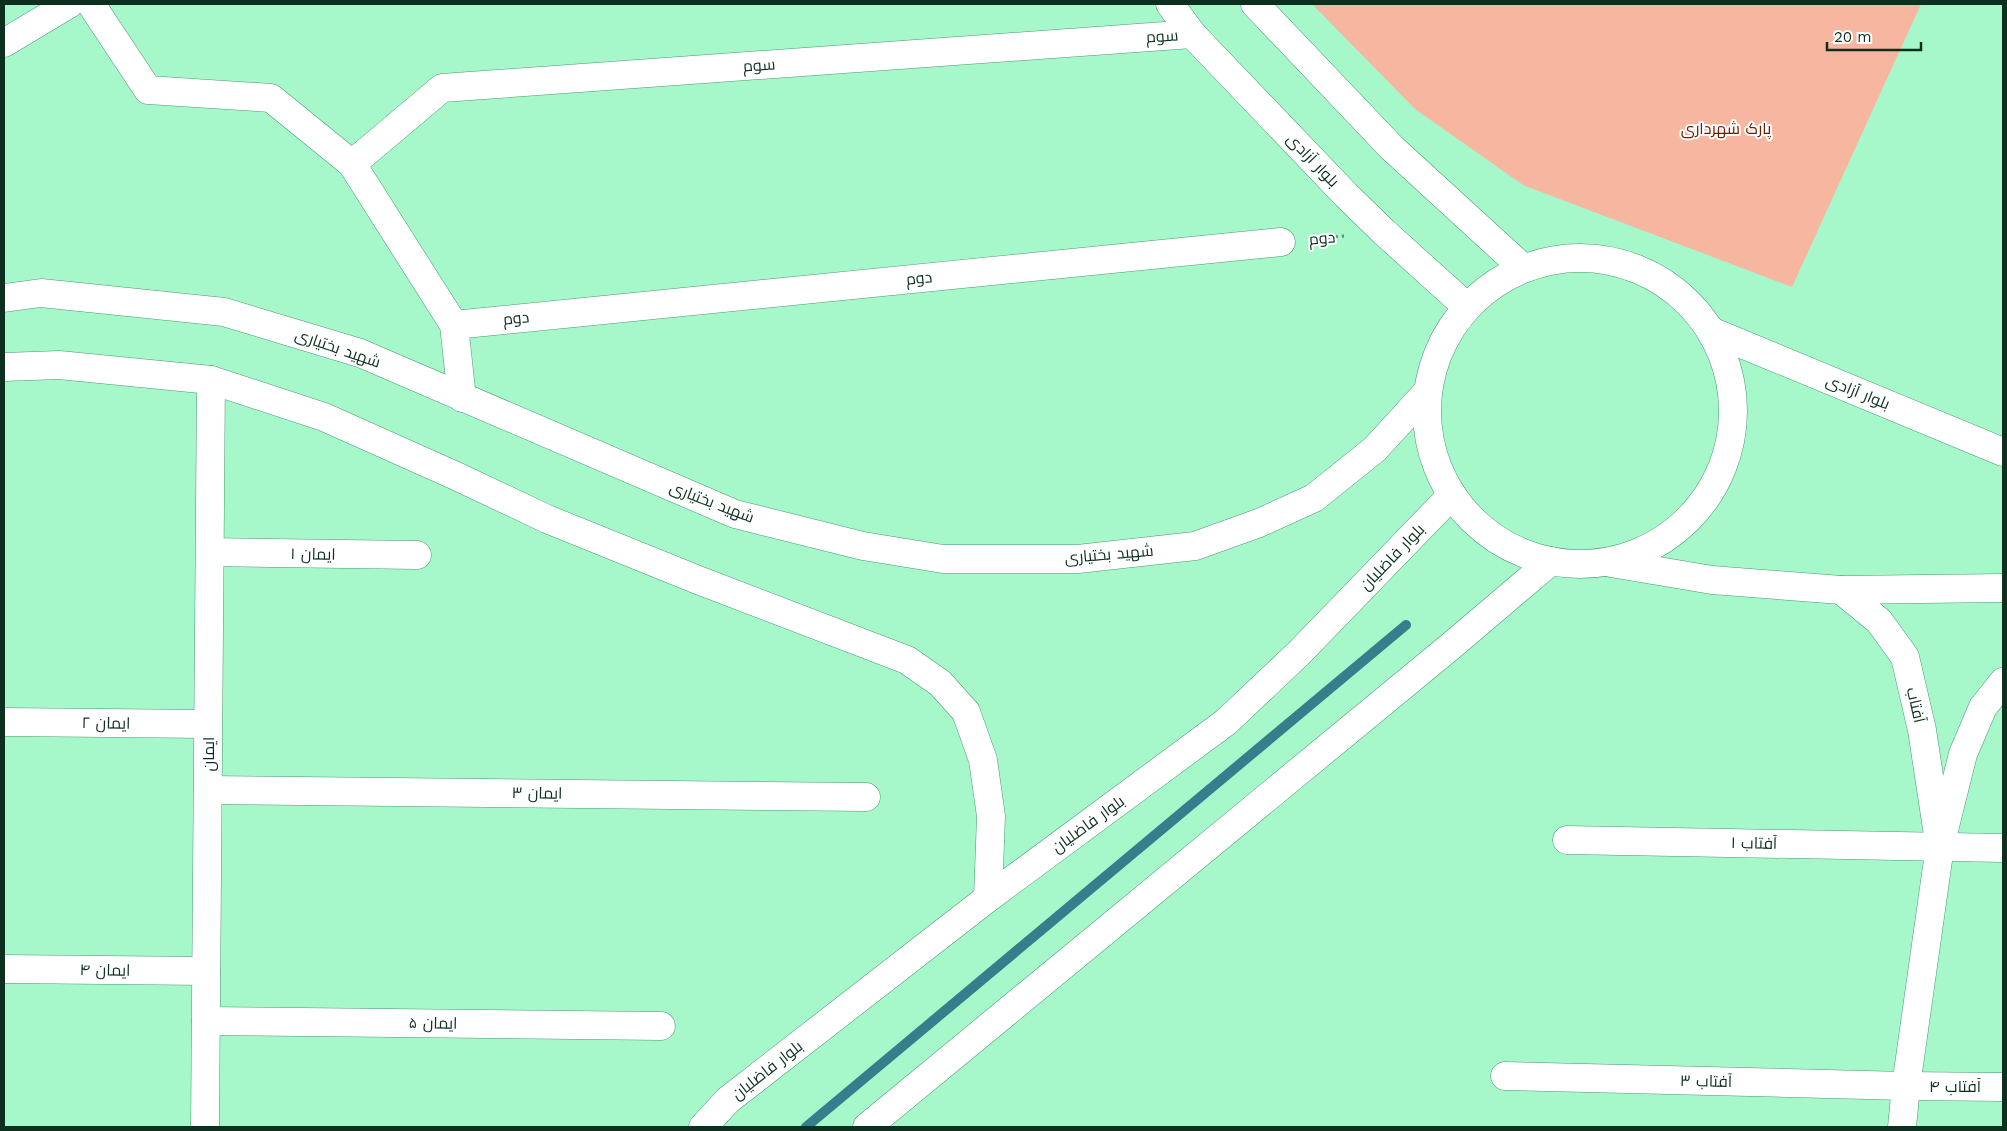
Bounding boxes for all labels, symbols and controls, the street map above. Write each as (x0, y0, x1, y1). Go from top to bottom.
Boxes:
scale bar (1827, 20, 1921, 52)
street label: سوم (1145, 25, 1179, 49)
text: 20 m (1834, 28, 1872, 46)
street label: سوم (742, 54, 776, 78)
park label: پارک شهرداری (1681, 119, 1772, 140)
street label: بلوار آزادی (1282, 129, 1343, 191)
street label: دوم (1308, 227, 1336, 251)
street label: دوم (905, 267, 933, 291)
street label: دوم (502, 307, 530, 331)
street label: شهید بختیاری (292, 325, 383, 372)
street label: بلوار آزادی (1823, 371, 1893, 414)
street label: شهید بختیاری (667, 477, 757, 528)
street label: بلوار فاضلیان (1356, 520, 1429, 595)
street label: شهید بختیاری (1064, 541, 1154, 568)
street label: ایمان ۱ (290, 544, 336, 565)
street label: آفتاب (1903, 685, 1929, 725)
street label: ایمان ۲ (81, 713, 130, 734)
street label: ایمان (199, 737, 219, 771)
street label: ایمان ۳ (511, 783, 563, 804)
street label: بلوار فاضلیان (1048, 791, 1129, 857)
street label: آفتاب ۱ (1731, 833, 1778, 853)
street label: ایمان ۴ (79, 960, 131, 981)
street label: ایمان ۵ (408, 1013, 458, 1034)
street label: بلوار فاضلیان (728, 1036, 807, 1104)
street label: آفتاب ۳ (1680, 1071, 1733, 1091)
street label: آفتاب ۴ (1929, 1077, 1982, 1096)

